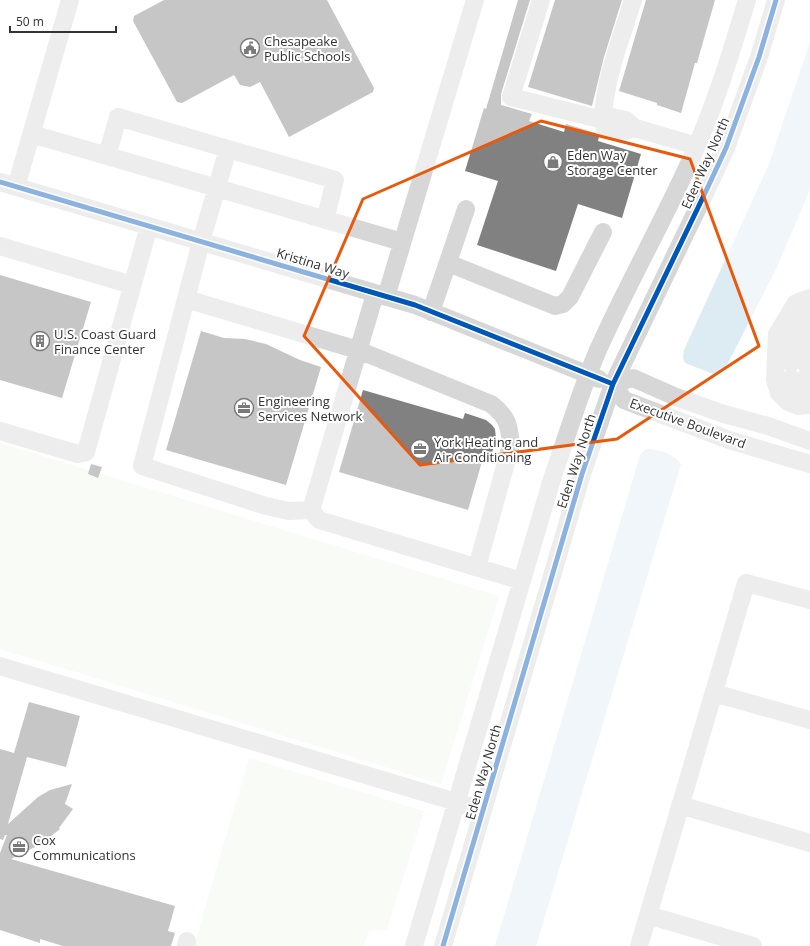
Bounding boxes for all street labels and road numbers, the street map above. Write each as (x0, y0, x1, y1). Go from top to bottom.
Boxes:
street label: Eden Way North (677, 114, 733, 212)
street label: Kristina Way (275, 243, 352, 283)
street label: Executive Boulevard (627, 394, 749, 452)
street label: Eden Way North (552, 411, 600, 511)
street label: Eden Way North (461, 722, 505, 822)

